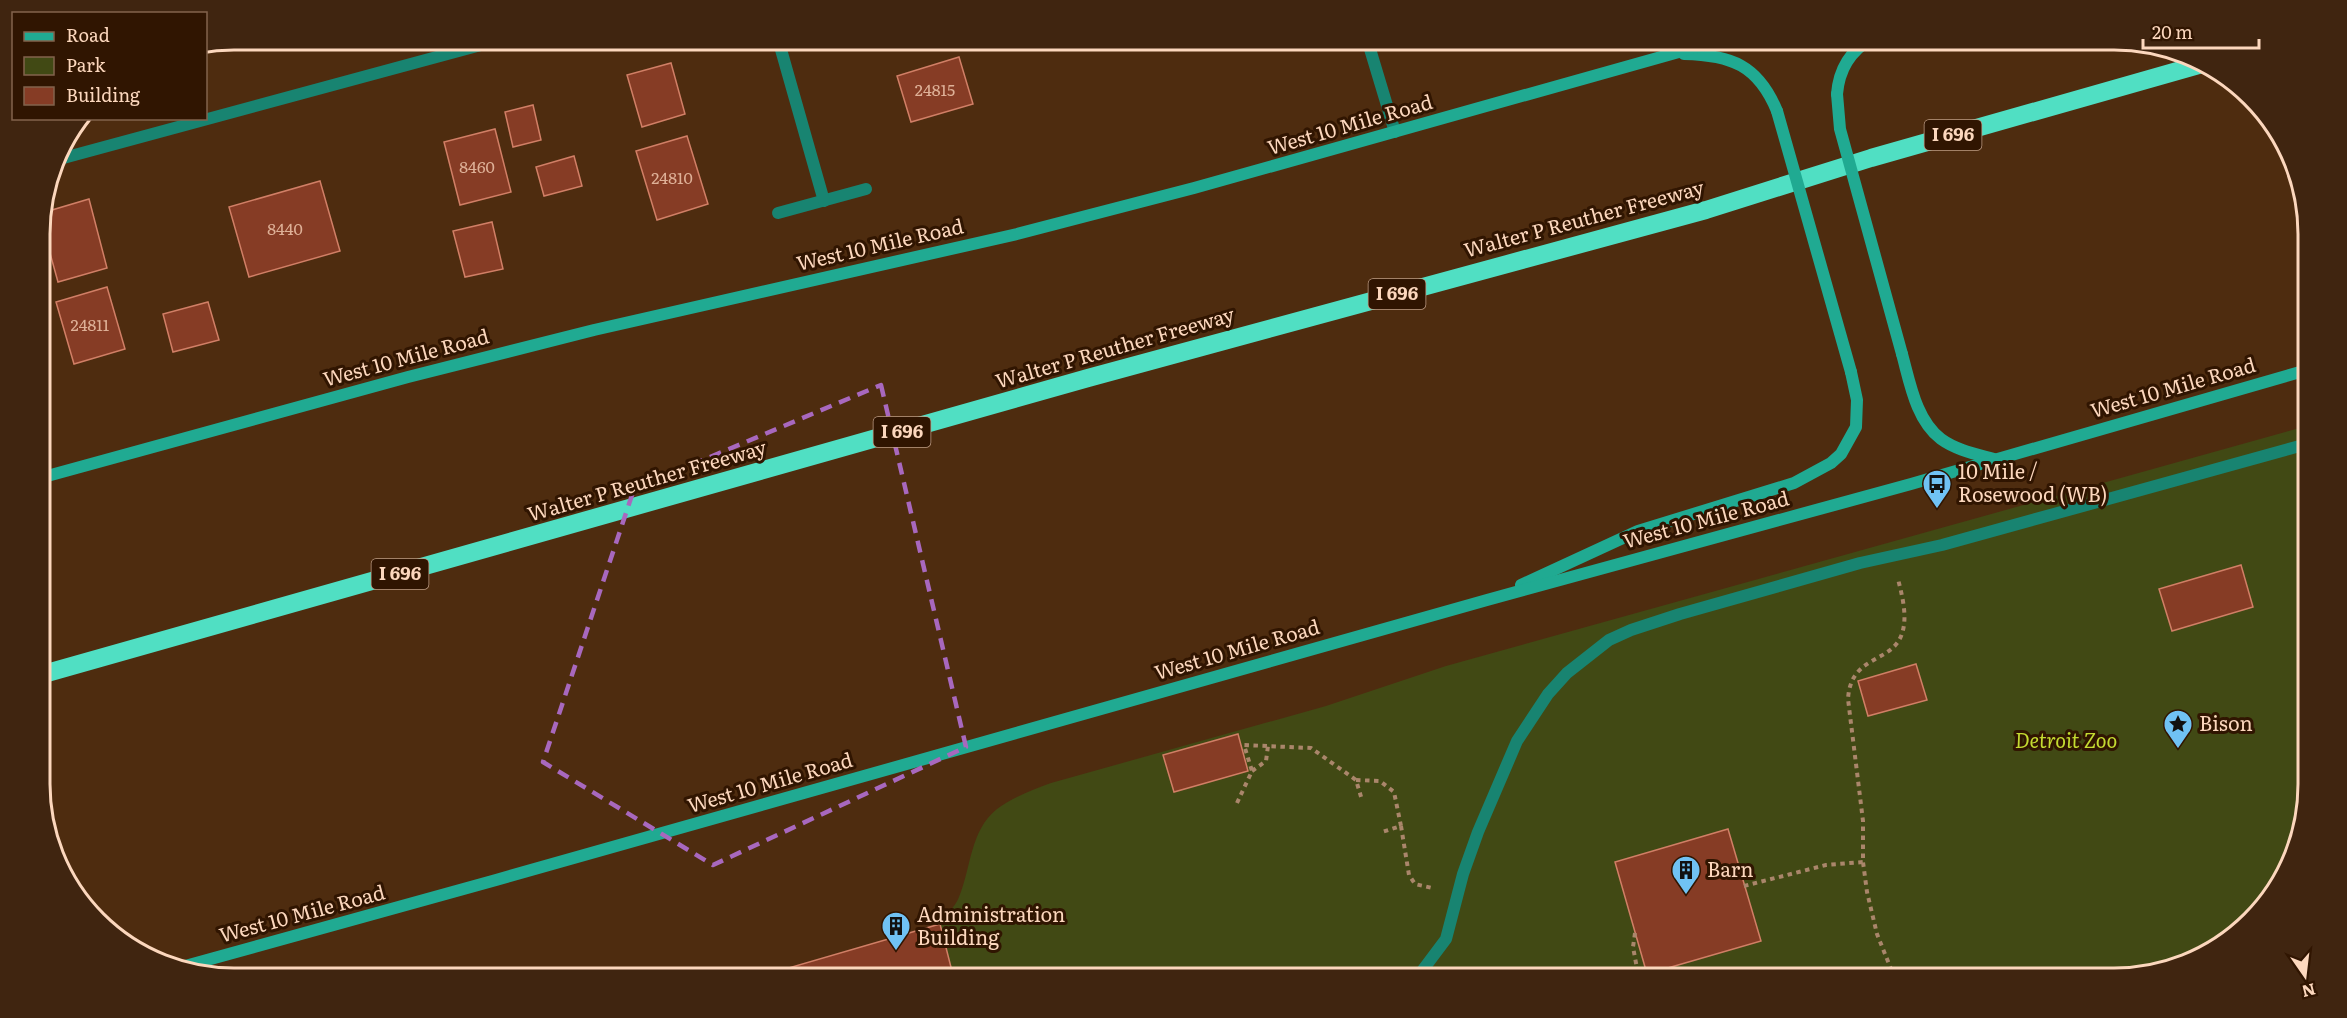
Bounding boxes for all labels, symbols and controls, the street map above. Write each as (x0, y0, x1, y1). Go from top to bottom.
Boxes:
legend (12, 12, 207, 120)
scale bar (2143, 12, 2258, 50)
text: 20 m (2152, 18, 2193, 45)
text: Road (66, 21, 110, 48)
text: Park (66, 51, 107, 78)
house number: 24815 (915, 77, 955, 101)
text: Building (66, 81, 141, 108)
street label: West 10 Mile Road (1263, 85, 1436, 161)
road number: I 696 (1924, 120, 1982, 150)
house number: 8460 (459, 154, 495, 178)
house number: 24810 (651, 165, 693, 189)
street label: Walter P Reuther Freeway (1460, 170, 1707, 264)
street label: West 10 Mile Road (793, 209, 966, 277)
house number: 8440 (267, 216, 303, 240)
road number: I 696 (1368, 279, 1426, 309)
street label: Walter P Reuther Freeway (991, 297, 1238, 395)
house number: 24811 (71, 312, 110, 336)
street label: West 10 Mile Road (319, 319, 492, 393)
street label: West 10 Mile Road (2086, 348, 2259, 424)
road number: I 696 (874, 417, 930, 447)
street label: Walter P Reuther Freeway (523, 430, 770, 528)
place label: 10 Mile / Rosewood (WB) (1958, 455, 2107, 508)
bus stop icon: 10 Mile / Rosewood (WB) (1921, 468, 1953, 510)
street label: West 10 Mile Road (1619, 481, 1792, 555)
road number: I 696 (372, 559, 428, 589)
street label: West 10 Mile Road (1150, 610, 1323, 686)
place label: Bison (2199, 707, 2253, 737)
place icon: Bison (2162, 708, 2194, 750)
park label: Detroit Zoo (2015, 724, 2117, 754)
street label: West 10 Mile Road (683, 743, 856, 819)
place label: Barn (1707, 853, 1753, 883)
building icon: Barn (1670, 854, 1702, 896)
street label: West 10 Mile Road (215, 875, 388, 949)
place label: Administration Building (917, 898, 1065, 951)
building icon: Administration Building (880, 910, 912, 952)
north arrow (2275, 946, 2335, 1006)
text: N (2299, 978, 2318, 1005)

